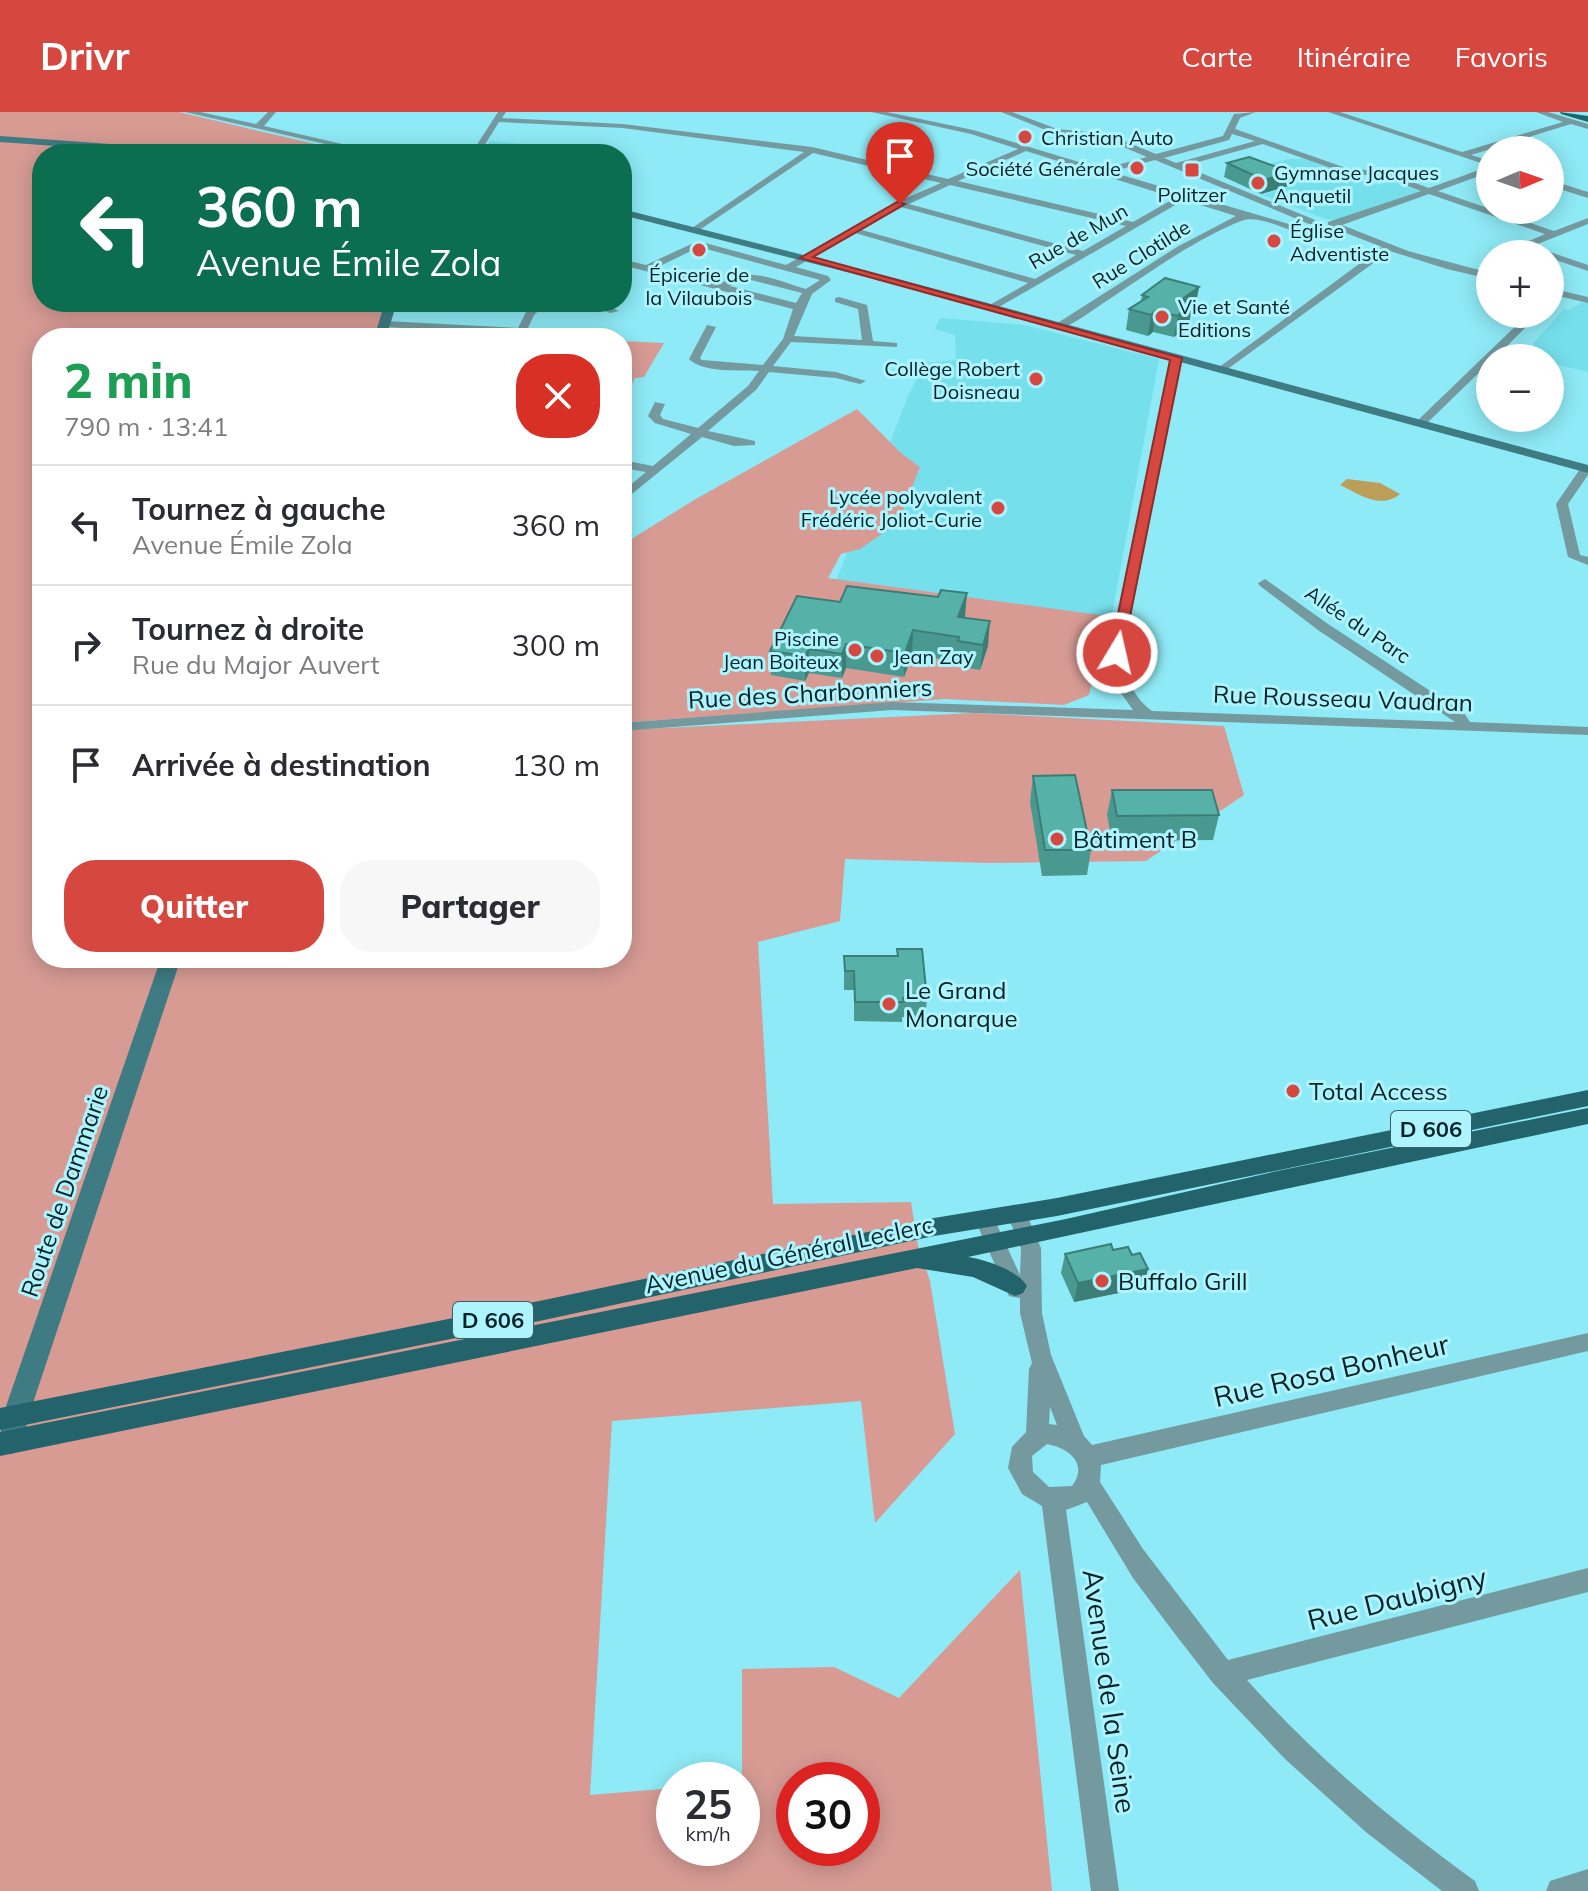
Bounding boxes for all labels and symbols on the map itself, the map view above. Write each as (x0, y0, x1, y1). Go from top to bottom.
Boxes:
pin (866, 122, 934, 204)
place label: Christian Auto (1041, 125, 1174, 150)
marker: Christian Auto (1016, 128, 1034, 146)
north arrow (1476, 136, 1564, 224)
place label: Société Générale (966, 156, 1121, 181)
marker: Société Générale (1128, 159, 1146, 177)
place label: Gymnase Jacques Anquetil (1274, 160, 1439, 208)
marker: Politzer (1183, 161, 1201, 179)
marker: Gymnase Jacques Anquetil (1249, 174, 1267, 192)
place label: Politzer (1158, 182, 1227, 207)
street label: Rue de Mun (1024, 198, 1132, 274)
street label: Rue Clotilde (1087, 214, 1195, 294)
place label: Église Adventiste (1290, 218, 1389, 266)
marker: Église Adventiste (1265, 232, 1283, 250)
marker: Épicerie de la Vilaubois (690, 241, 708, 259)
place label: Épicerie de la Vilaubois (645, 262, 753, 310)
place label: Vie et Santé Editions (1178, 294, 1290, 342)
marker: Vie et Santé Editions (1153, 308, 1171, 326)
place label: Collège Robert Doisneau (884, 356, 1020, 404)
marker: Collège Robert Doisneau (1027, 370, 1045, 388)
place label: Lycée polyvalent Frédéric Joliot-Curie (801, 484, 982, 532)
marker: Lycée polyvalent Frédéric Joliot-Curie (989, 499, 1007, 517)
street label: Allée du Parc (1301, 580, 1415, 668)
position arrow (1075, 611, 1159, 695)
place label: Piscine Jean Boiteux (723, 626, 839, 674)
marker: Piscine Jean Boiteux (846, 641, 864, 659)
place label: Jean Zay (893, 644, 974, 669)
marker: Jean Zay (868, 647, 886, 665)
street label: Rue des Charbonniers (687, 672, 933, 714)
street label: Rue Rousseau Vaudran (1212, 678, 1474, 718)
place label: Bâtiment B (1073, 824, 1197, 854)
marker: Bâtiment B (1048, 830, 1066, 848)
place label: Le Grand Monarque (905, 975, 1018, 1033)
marker: Le Grand Monarque (880, 995, 898, 1013)
place label: Total Access (1309, 1076, 1448, 1106)
street label: Route de Dammarie (14, 1081, 114, 1301)
marker: Total Access (1284, 1082, 1302, 1100)
road number: D 606 (1391, 1111, 1471, 1147)
street label: Avenue du Général Leclerc (642, 1209, 936, 1299)
place label: Buffalo Grill (1118, 1266, 1247, 1296)
marker: Buffalo Grill (1093, 1272, 1111, 1290)
road number: D 606 (453, 1302, 533, 1338)
street label: Rue Rosa Bonheur (1210, 1326, 1453, 1414)
street label: Rue Daubigny (1304, 1559, 1490, 1637)
street label: Avenue de la Seine (1076, 1567, 1144, 1815)
speed limit sign: 30 (776, 1762, 880, 1866)

